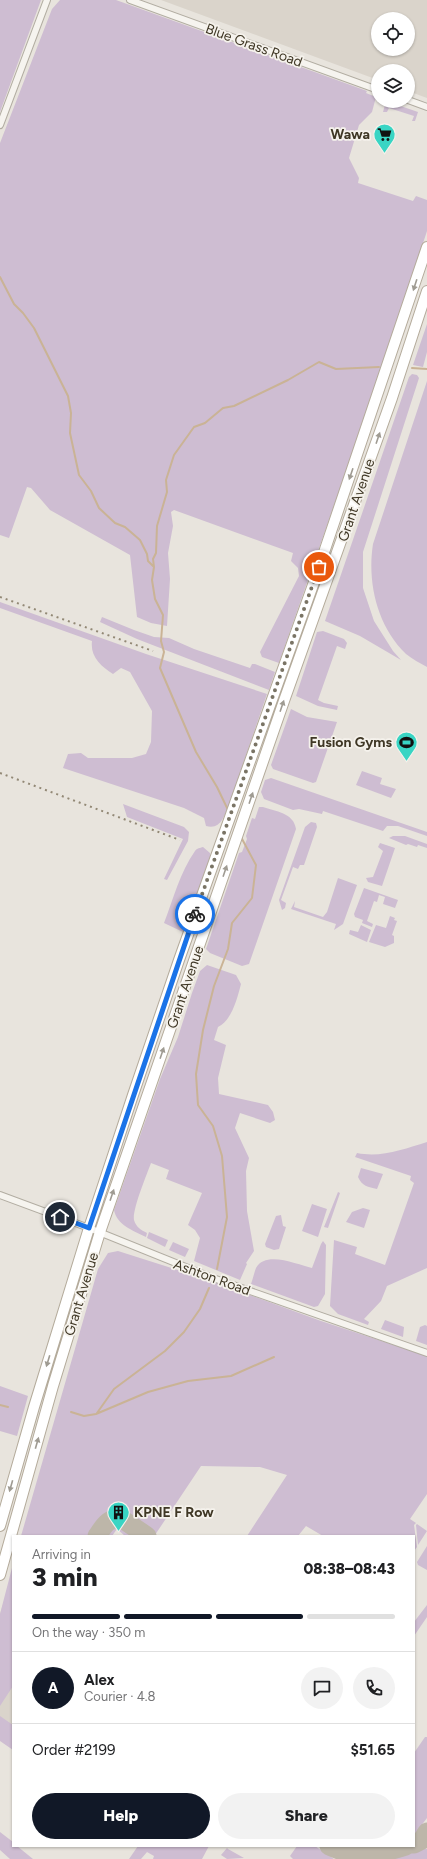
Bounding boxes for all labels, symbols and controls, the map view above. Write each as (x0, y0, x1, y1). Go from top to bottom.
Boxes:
map controls (371, 12, 415, 108)
button: locate (371, 12, 415, 56)
street label: Blue Grass Road (203, 20, 305, 71)
button: layers (371, 64, 415, 108)
supermarket icon: Wawa (372, 121, 398, 154)
place label: Wawa (331, 126, 370, 143)
one-way arrow (412, 279, 418, 291)
one-way arrow (375, 432, 381, 444)
street label: Grant Avenue (334, 456, 379, 544)
one-way arrow (348, 468, 354, 480)
pin (302, 550, 336, 584)
icon: bag (308, 556, 330, 578)
one-way arrow (280, 699, 286, 711)
sports icon: Fusion Gyms (394, 729, 420, 762)
place label: Fusion Gyms (310, 734, 392, 751)
one-way arrow (248, 792, 254, 804)
one-way arrow (223, 865, 229, 877)
courier (175, 894, 215, 934)
icon: bike (184, 903, 206, 925)
street label: Grant Avenue (163, 943, 208, 1031)
one-way arrow (159, 1047, 165, 1059)
one-way arrow (110, 1189, 116, 1201)
pin (43, 1200, 77, 1234)
icon: home (49, 1206, 71, 1228)
street label: Grant Avenue (61, 1250, 102, 1338)
street label: Ashton Road (171, 1256, 253, 1299)
one-way arrow (45, 1355, 51, 1367)
one-way arrow (34, 1437, 40, 1449)
one-way arrow (8, 1480, 14, 1492)
building icon: KPNE F Row (105, 1499, 131, 1532)
place label: KPNE F Row (134, 1504, 214, 1521)
text: Arriving in (32, 1547, 91, 1562)
text: 08:38–08:43 (304, 1560, 395, 1578)
text: 3 min (32, 1561, 98, 1593)
text: On the way · 350 m (32, 1625, 145, 1640)
button: chat (301, 1667, 343, 1709)
button: phone (353, 1667, 395, 1709)
text: Alex (84, 1671, 114, 1689)
text: A (48, 1679, 58, 1697)
text: Courier · 4.8 (84, 1689, 156, 1704)
text: Order #2199 (32, 1741, 115, 1759)
text: $51.65 (351, 1741, 395, 1759)
button: Help (32, 1793, 210, 1839)
button: Share (218, 1793, 395, 1839)

